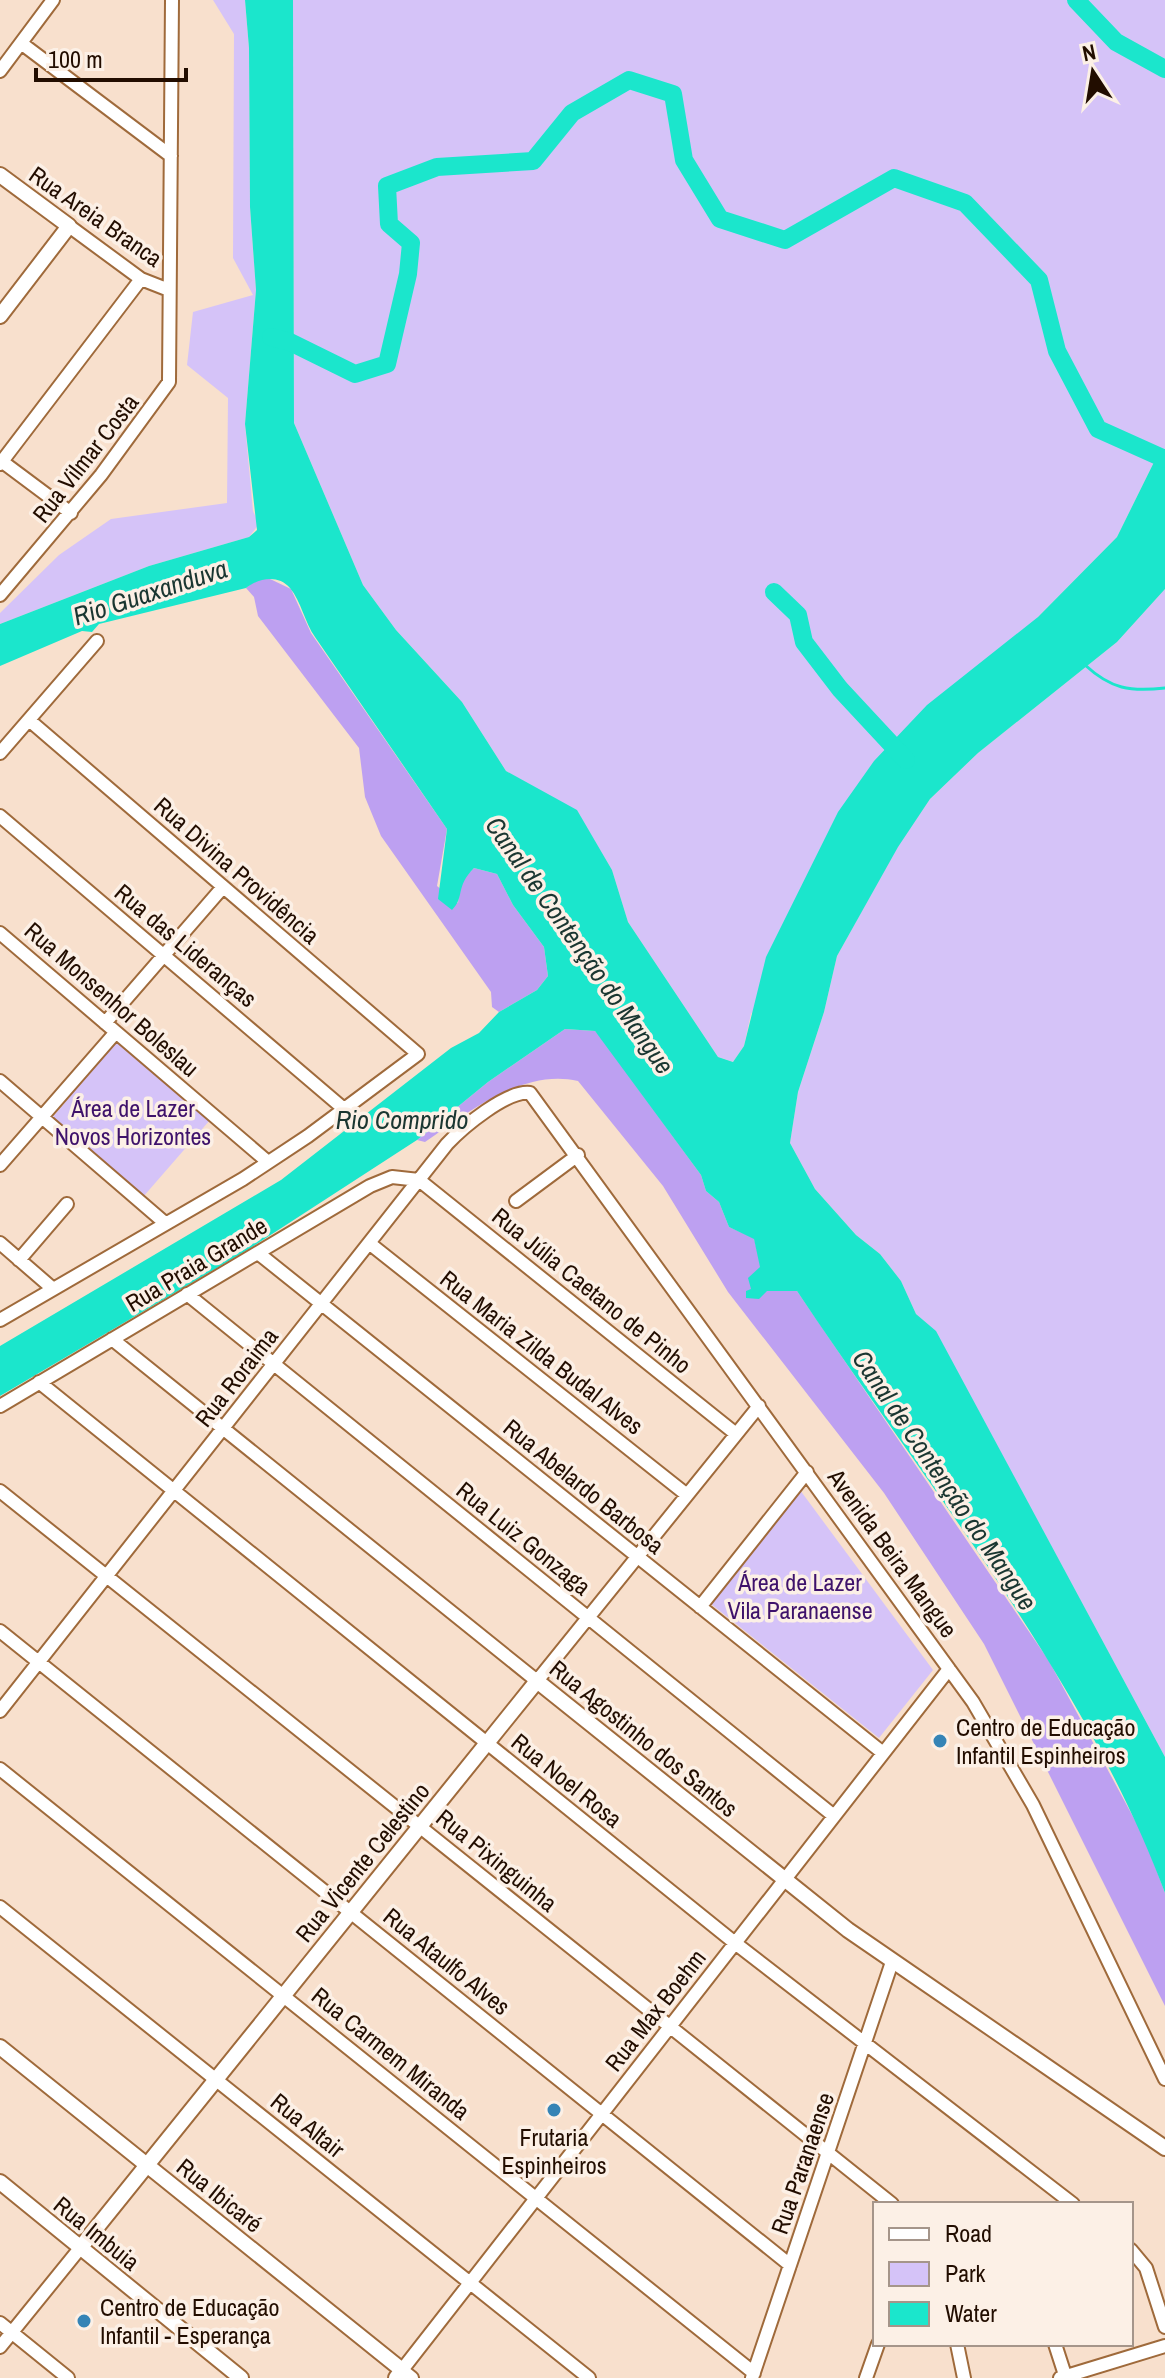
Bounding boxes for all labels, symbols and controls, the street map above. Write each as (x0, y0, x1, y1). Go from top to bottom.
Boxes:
scale bar (36, 32, 186, 82)
north arrow (1053, 32, 1133, 112)
text: N (1079, 36, 1098, 68)
text: 100 m (48, 43, 103, 75)
street label: Rua Areia Branca (23, 158, 169, 274)
street label: Rua Vilmar Costa (25, 387, 145, 529)
water label: Rio Guaxanduva (69, 551, 232, 633)
street label: Rua Divina Providência (148, 789, 326, 951)
water label: Canal de Contenção do Mangue (478, 809, 682, 1081)
street label: Rua das Lideranças (108, 876, 264, 1014)
street label: Rua Monsenhor Boleslau (18, 914, 206, 1084)
park label: Área de Lazer Novos Horizontes (55, 1092, 211, 1152)
water label: Rio Comprido (336, 1102, 468, 1137)
street label: Rua Júlia Caetano de Pinho (486, 1200, 698, 1380)
street label: Rua Praia Grande (119, 1209, 273, 1319)
street label: Rua Maria Zilda Budal Alves (434, 1263, 650, 1441)
street label: Rua Roraima (187, 1321, 285, 1433)
water label: Canal de Contenção do Mangue (845, 1343, 1045, 1617)
street label: Rua Abelardo Barbosa (497, 1411, 671, 1561)
street label: Avenida Beira Mangue (820, 1461, 965, 1644)
street label: Rua Luiz Gonzaga (450, 1474, 598, 1602)
park label: Área de Lazer Vila Paranaense (727, 1566, 873, 1626)
street label: Rua Agostinho dos Santos (543, 1652, 745, 1824)
place label: Centro de Educação Infantil Espinheiros (956, 1711, 1135, 1771)
street label: Rua Noel Rosa (505, 1726, 629, 1834)
marker: Centro de Educação Infantil Espinheiros (931, 1732, 949, 1750)
street label: Rua Vicente Celestino (288, 1776, 436, 1948)
street label: Rua Pixinguinha (430, 1801, 564, 1919)
street label: Rua Ataulfo Alves (377, 1900, 517, 2022)
street label: Rua Max Boehm (597, 1942, 713, 2078)
street label: Rua Carmem Miranda (305, 1979, 477, 2127)
street label: Rua Altair (264, 2085, 352, 2165)
street label: Rua Paranaense (763, 2088, 841, 2238)
marker: Frutaria Espinheiros (545, 2101, 563, 2119)
place label: Frutaria Espinheiros (501, 2121, 607, 2181)
street label: Rua Ibicaré (170, 2151, 270, 2239)
street label: Rua Imbuia (47, 2189, 147, 2277)
legend (873, 2202, 1133, 2346)
text: Road (945, 2217, 992, 2249)
text: Park (945, 2257, 986, 2289)
place label: Centro de Educação Infantil - Esperança (100, 2291, 279, 2351)
text: Water (945, 2297, 997, 2329)
marker: Centro de Educação Infantil - Esperança (75, 2312, 93, 2330)

